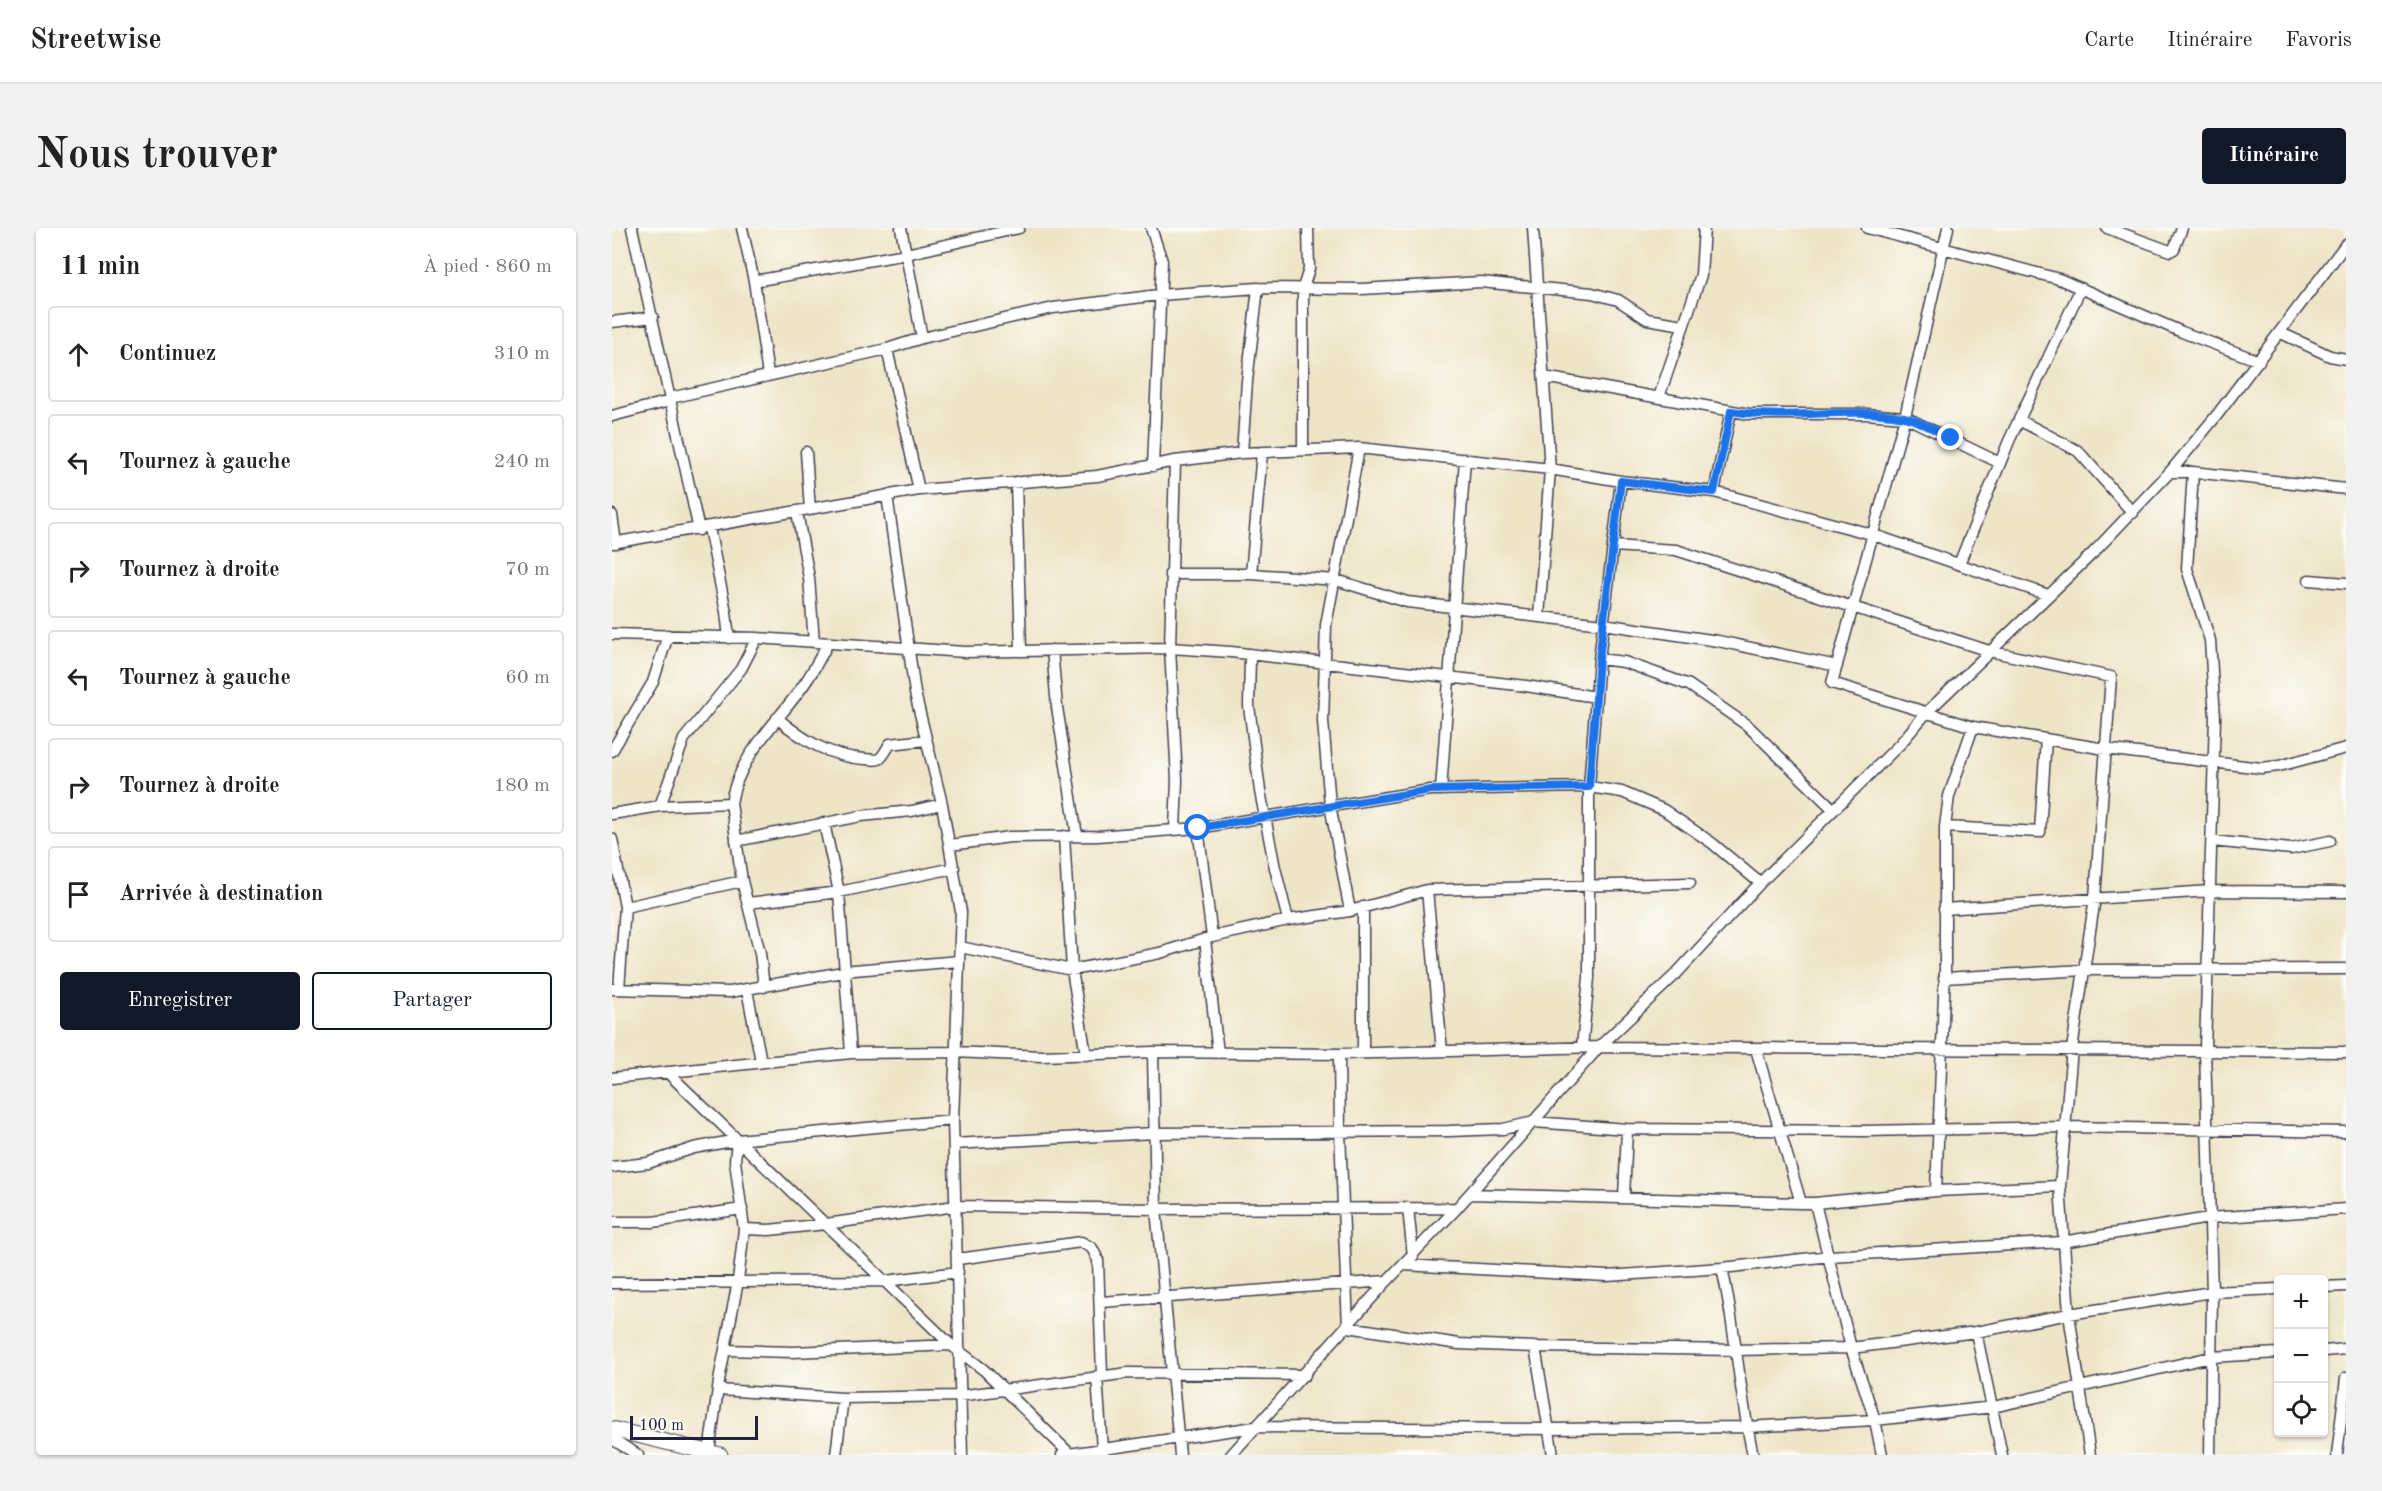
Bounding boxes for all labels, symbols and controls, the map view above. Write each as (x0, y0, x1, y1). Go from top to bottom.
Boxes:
text: Streetwise (30, 27, 162, 55)
text: Carte (2084, 30, 2134, 51)
text: Itinéraire (2167, 30, 2253, 51)
text: Favoris (2286, 30, 2352, 51)
button: Itinéraire (2202, 128, 2346, 184)
text: Nous trouver (36, 135, 278, 177)
text: 11 min (60, 254, 140, 280)
text: À pied · 860 m (423, 257, 552, 277)
icon: ahead (62, 338, 95, 371)
text: Continuez (119, 343, 216, 365)
text: 310 m (494, 344, 550, 364)
route end (1937, 424, 1963, 450)
icon: left (62, 446, 95, 479)
text: Tournez à gauche (119, 451, 291, 473)
text: 240 m (494, 452, 550, 472)
icon: right (62, 554, 95, 587)
text: Tournez à droite (119, 559, 280, 581)
text: 70 m (505, 560, 550, 580)
icon: left (62, 662, 95, 695)
text: Tournez à gauche (119, 667, 291, 689)
text: 60 m (505, 668, 550, 688)
icon: right (62, 770, 95, 803)
text: Tournez à droite (119, 775, 280, 797)
text: 180 m (494, 776, 550, 796)
route start (1184, 814, 1210, 840)
icon: arrive (62, 878, 95, 911)
text: Arrivée à destination (119, 883, 323, 905)
button: Enregistrer (60, 972, 300, 1030)
button: Partager (312, 972, 552, 1030)
map controls (2274, 1275, 2328, 1437)
button: + (2274, 1275, 2328, 1329)
button: − (2274, 1329, 2328, 1383)
button: locate (2274, 1383, 2328, 1437)
scale bar (630, 1413, 758, 1440)
text: 100 m (639, 1418, 684, 1434)

